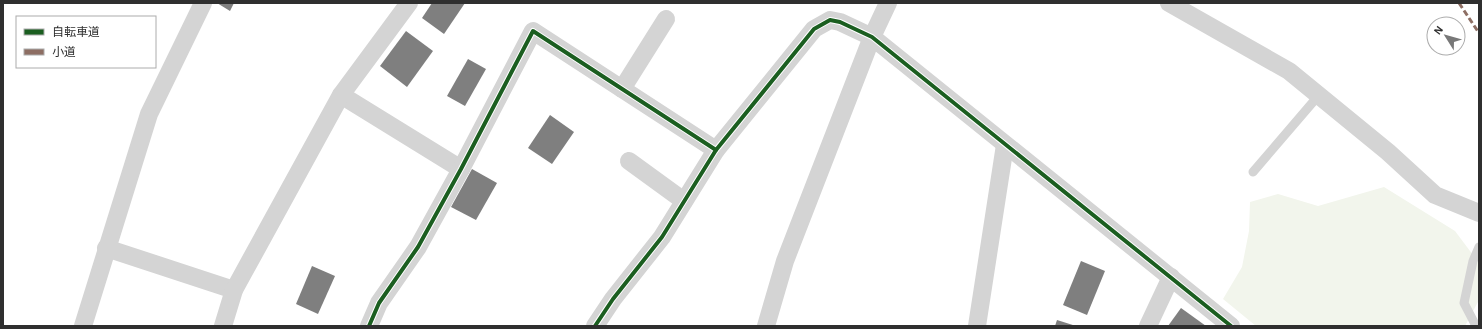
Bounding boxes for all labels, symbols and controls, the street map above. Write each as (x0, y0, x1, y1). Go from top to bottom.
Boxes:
legend (16, 16, 156, 68)
north arrow (1426, 16, 1466, 56)
text: N (1432, 24, 1445, 37)
text: 自転車道 (52, 25, 100, 38)
text: 小道 (52, 45, 76, 58)

